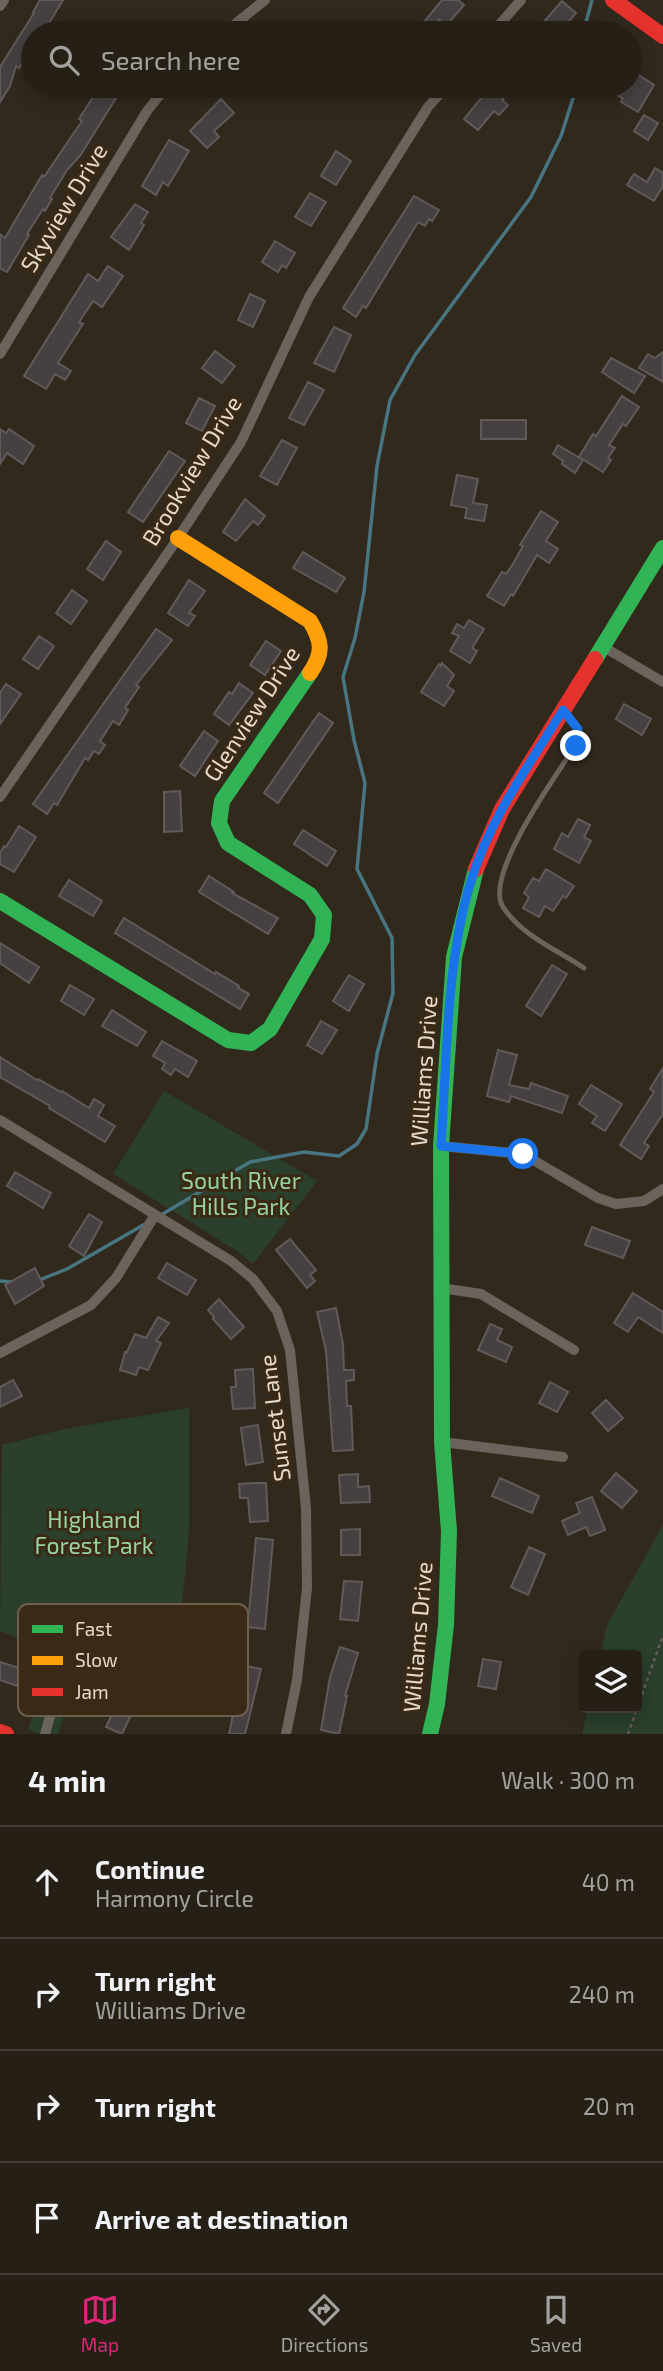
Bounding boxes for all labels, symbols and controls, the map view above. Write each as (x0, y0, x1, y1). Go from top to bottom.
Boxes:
search box (21, 21, 642, 98)
icon: search (45, 41, 83, 79)
text: Search here (101, 44, 241, 75)
street label: Skyview Drive (14, 138, 113, 277)
street label: Brookview Drive (135, 391, 247, 550)
street label: Glenview Drive (197, 641, 305, 786)
route end (560, 730, 591, 761)
street label: Williams Drive (404, 995, 442, 1147)
route start (507, 1138, 538, 1169)
park label: South River Hills Park (181, 1166, 301, 1220)
street label: Sunset Lane (252, 1353, 296, 1483)
park label: Highland Forest Park (35, 1505, 154, 1559)
street label: Williams Drive (396, 1560, 438, 1713)
legend (18, 1604, 248, 1716)
text: Fast (75, 1617, 112, 1640)
text: Slow (75, 1648, 118, 1671)
map controls (579, 1650, 642, 1713)
button: layers (579, 1650, 642, 1713)
text: Jam (75, 1680, 109, 1703)
text: 4 min (28, 1762, 106, 1798)
text: Walk · 300 m (501, 1766, 635, 1794)
text: Continue (95, 1853, 205, 1884)
icon: ahead (28, 1863, 66, 1901)
text: 40 m (582, 1868, 635, 1896)
text: Harmony Circle (95, 1884, 254, 1912)
text: Turn right (95, 1965, 216, 1996)
icon: right (28, 1975, 66, 2013)
text: 240 m (569, 1980, 635, 2008)
text: Williams Drive (95, 1996, 246, 2024)
icon: right (28, 2087, 66, 2125)
text: Turn right (95, 2091, 216, 2122)
text: 20 m (583, 2092, 635, 2120)
icon: arrive (28, 2199, 66, 2237)
text: Arrive at destination (95, 2203, 348, 2234)
tab: Map (81, 2291, 119, 2356)
tab: Directions (281, 2291, 368, 2356)
tab: Saved (530, 2291, 582, 2356)

